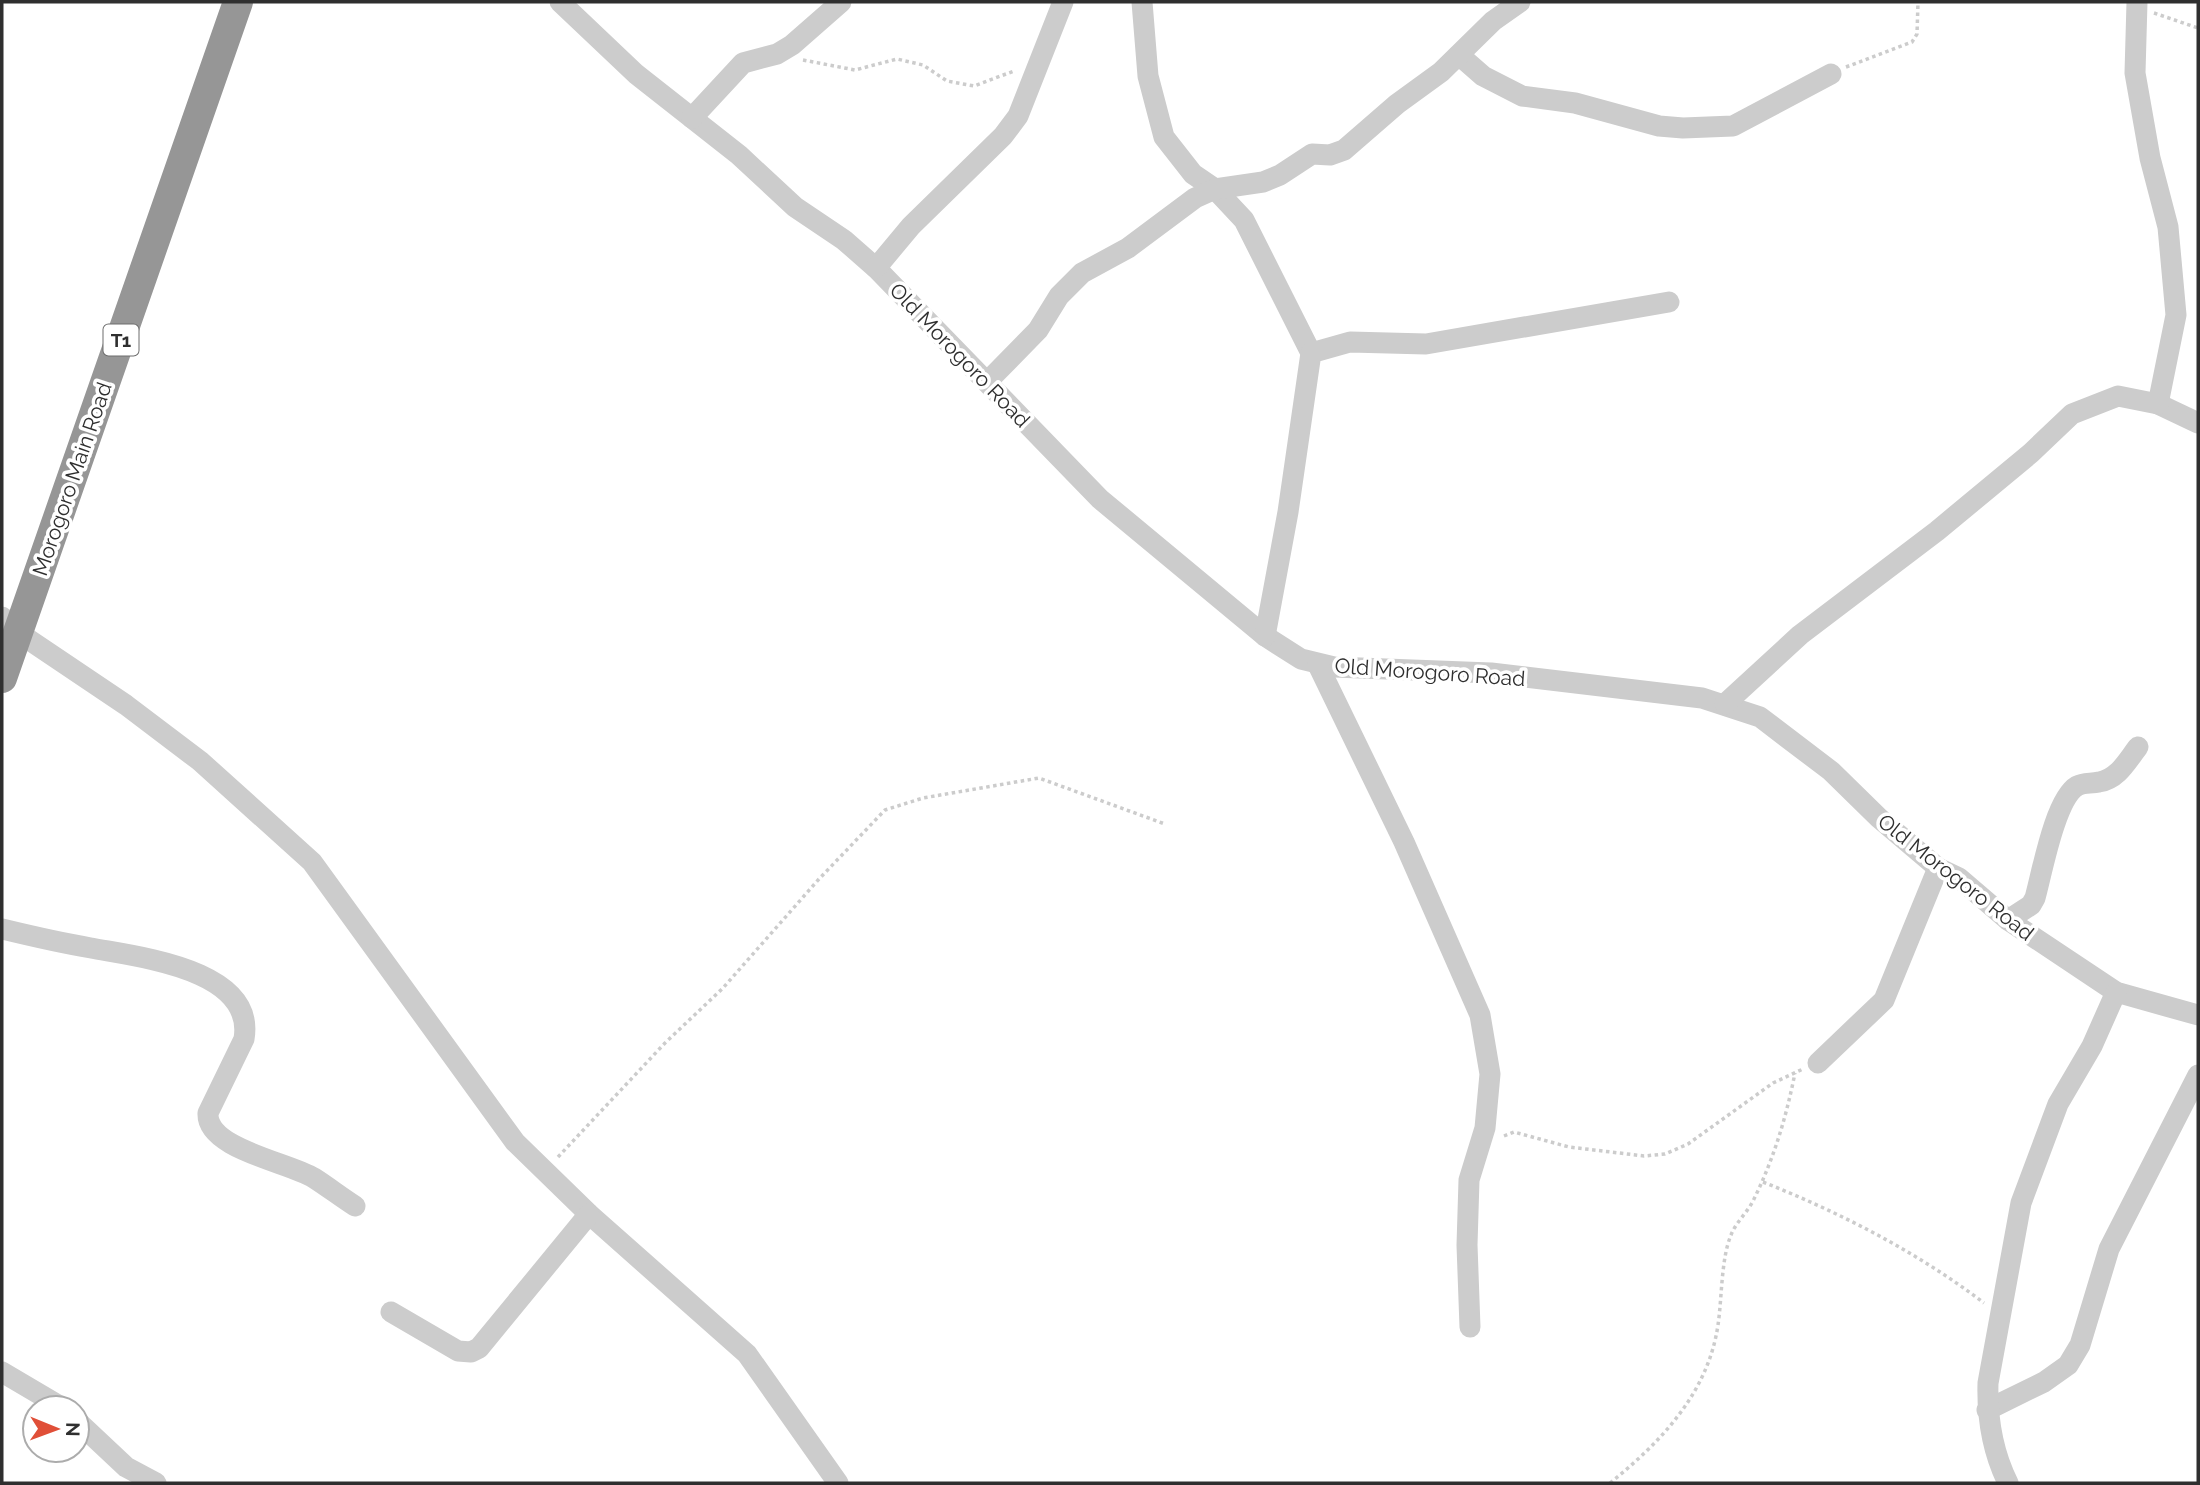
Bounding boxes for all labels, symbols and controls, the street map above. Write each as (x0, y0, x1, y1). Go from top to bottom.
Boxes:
street label: Old Morogoro Road (885, 278, 1035, 432)
road number: T1 (104, 324, 138, 356)
street label: Morogoro Main Road (27, 379, 117, 579)
street label: Old Morogoro Road (1334, 653, 1526, 691)
street label: Old Morogoro Road (1873, 808, 2039, 946)
north arrow (21, 1394, 91, 1464)
text: N (62, 1422, 84, 1437)

